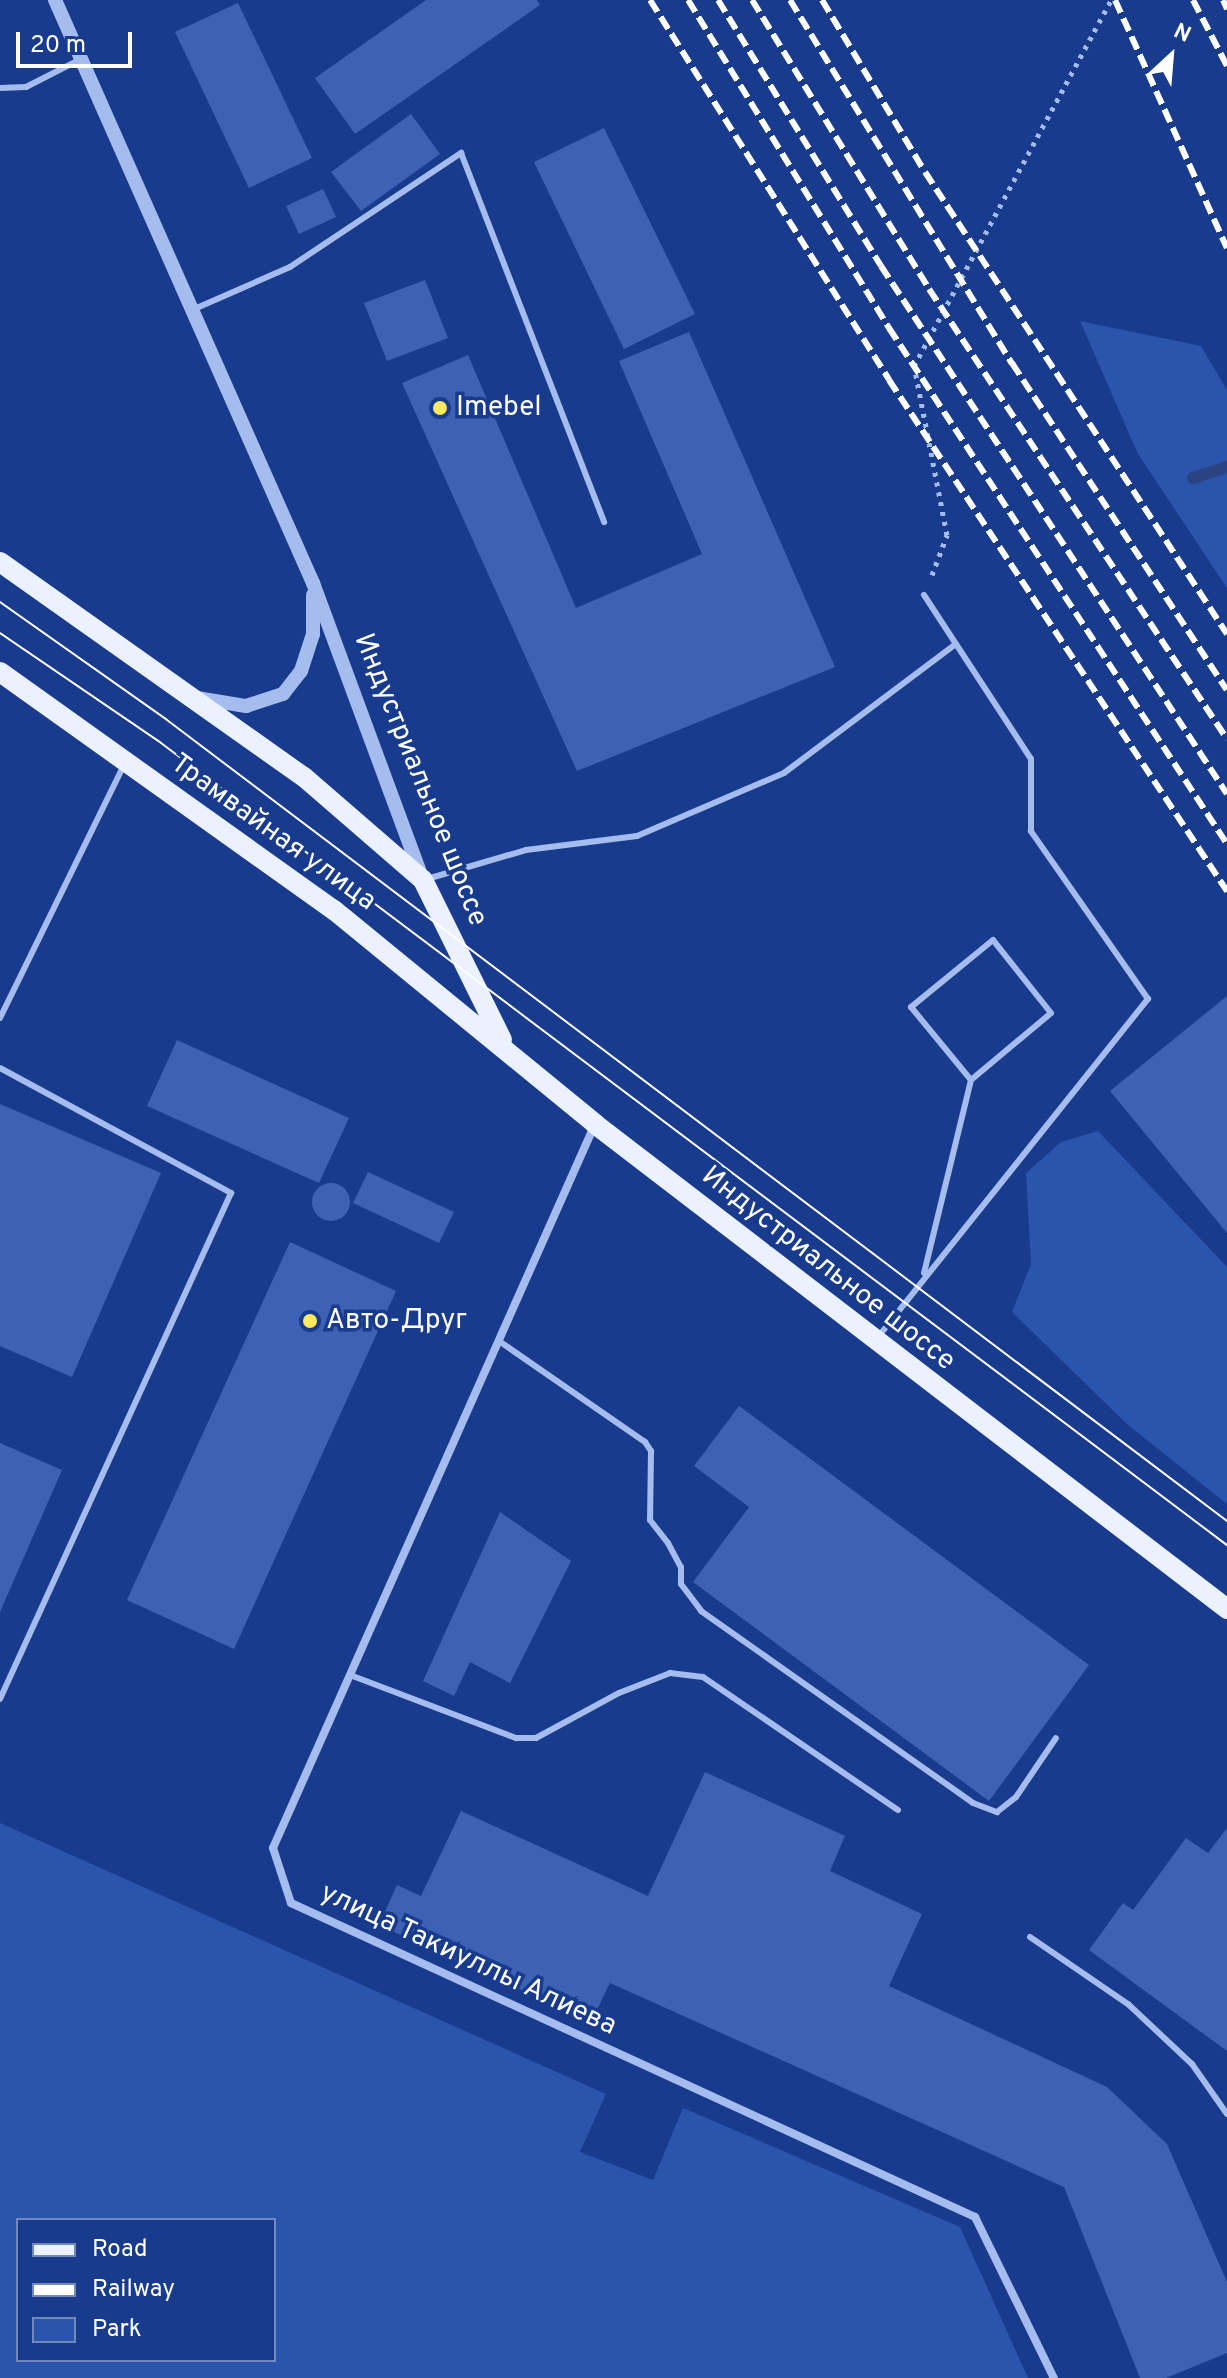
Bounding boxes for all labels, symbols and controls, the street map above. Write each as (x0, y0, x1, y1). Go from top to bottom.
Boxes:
scale bar (20, 16, 136, 66)
north arrow (1131, 16, 1211, 96)
text: N (1169, 18, 1195, 50)
text: 20 m (30, 31, 86, 61)
place label: Imebel (456, 391, 542, 425)
marker: Imebel (431, 399, 449, 417)
street label: Индустриальное шоссе (346, 629, 494, 931)
street label: Трамвайная улица (164, 747, 382, 919)
street label: Индустриальное шоссе (694, 1160, 962, 1378)
place label: Авто-Друг (326, 1304, 467, 1338)
marker: Авто-Друг (301, 1312, 319, 1330)
street label: улица Такиуллы Алиева (313, 1876, 623, 2044)
legend (16, 2218, 276, 2362)
text: Road (92, 2235, 148, 2265)
text: Railway (92, 2275, 175, 2305)
text: Park (92, 2315, 142, 2345)

